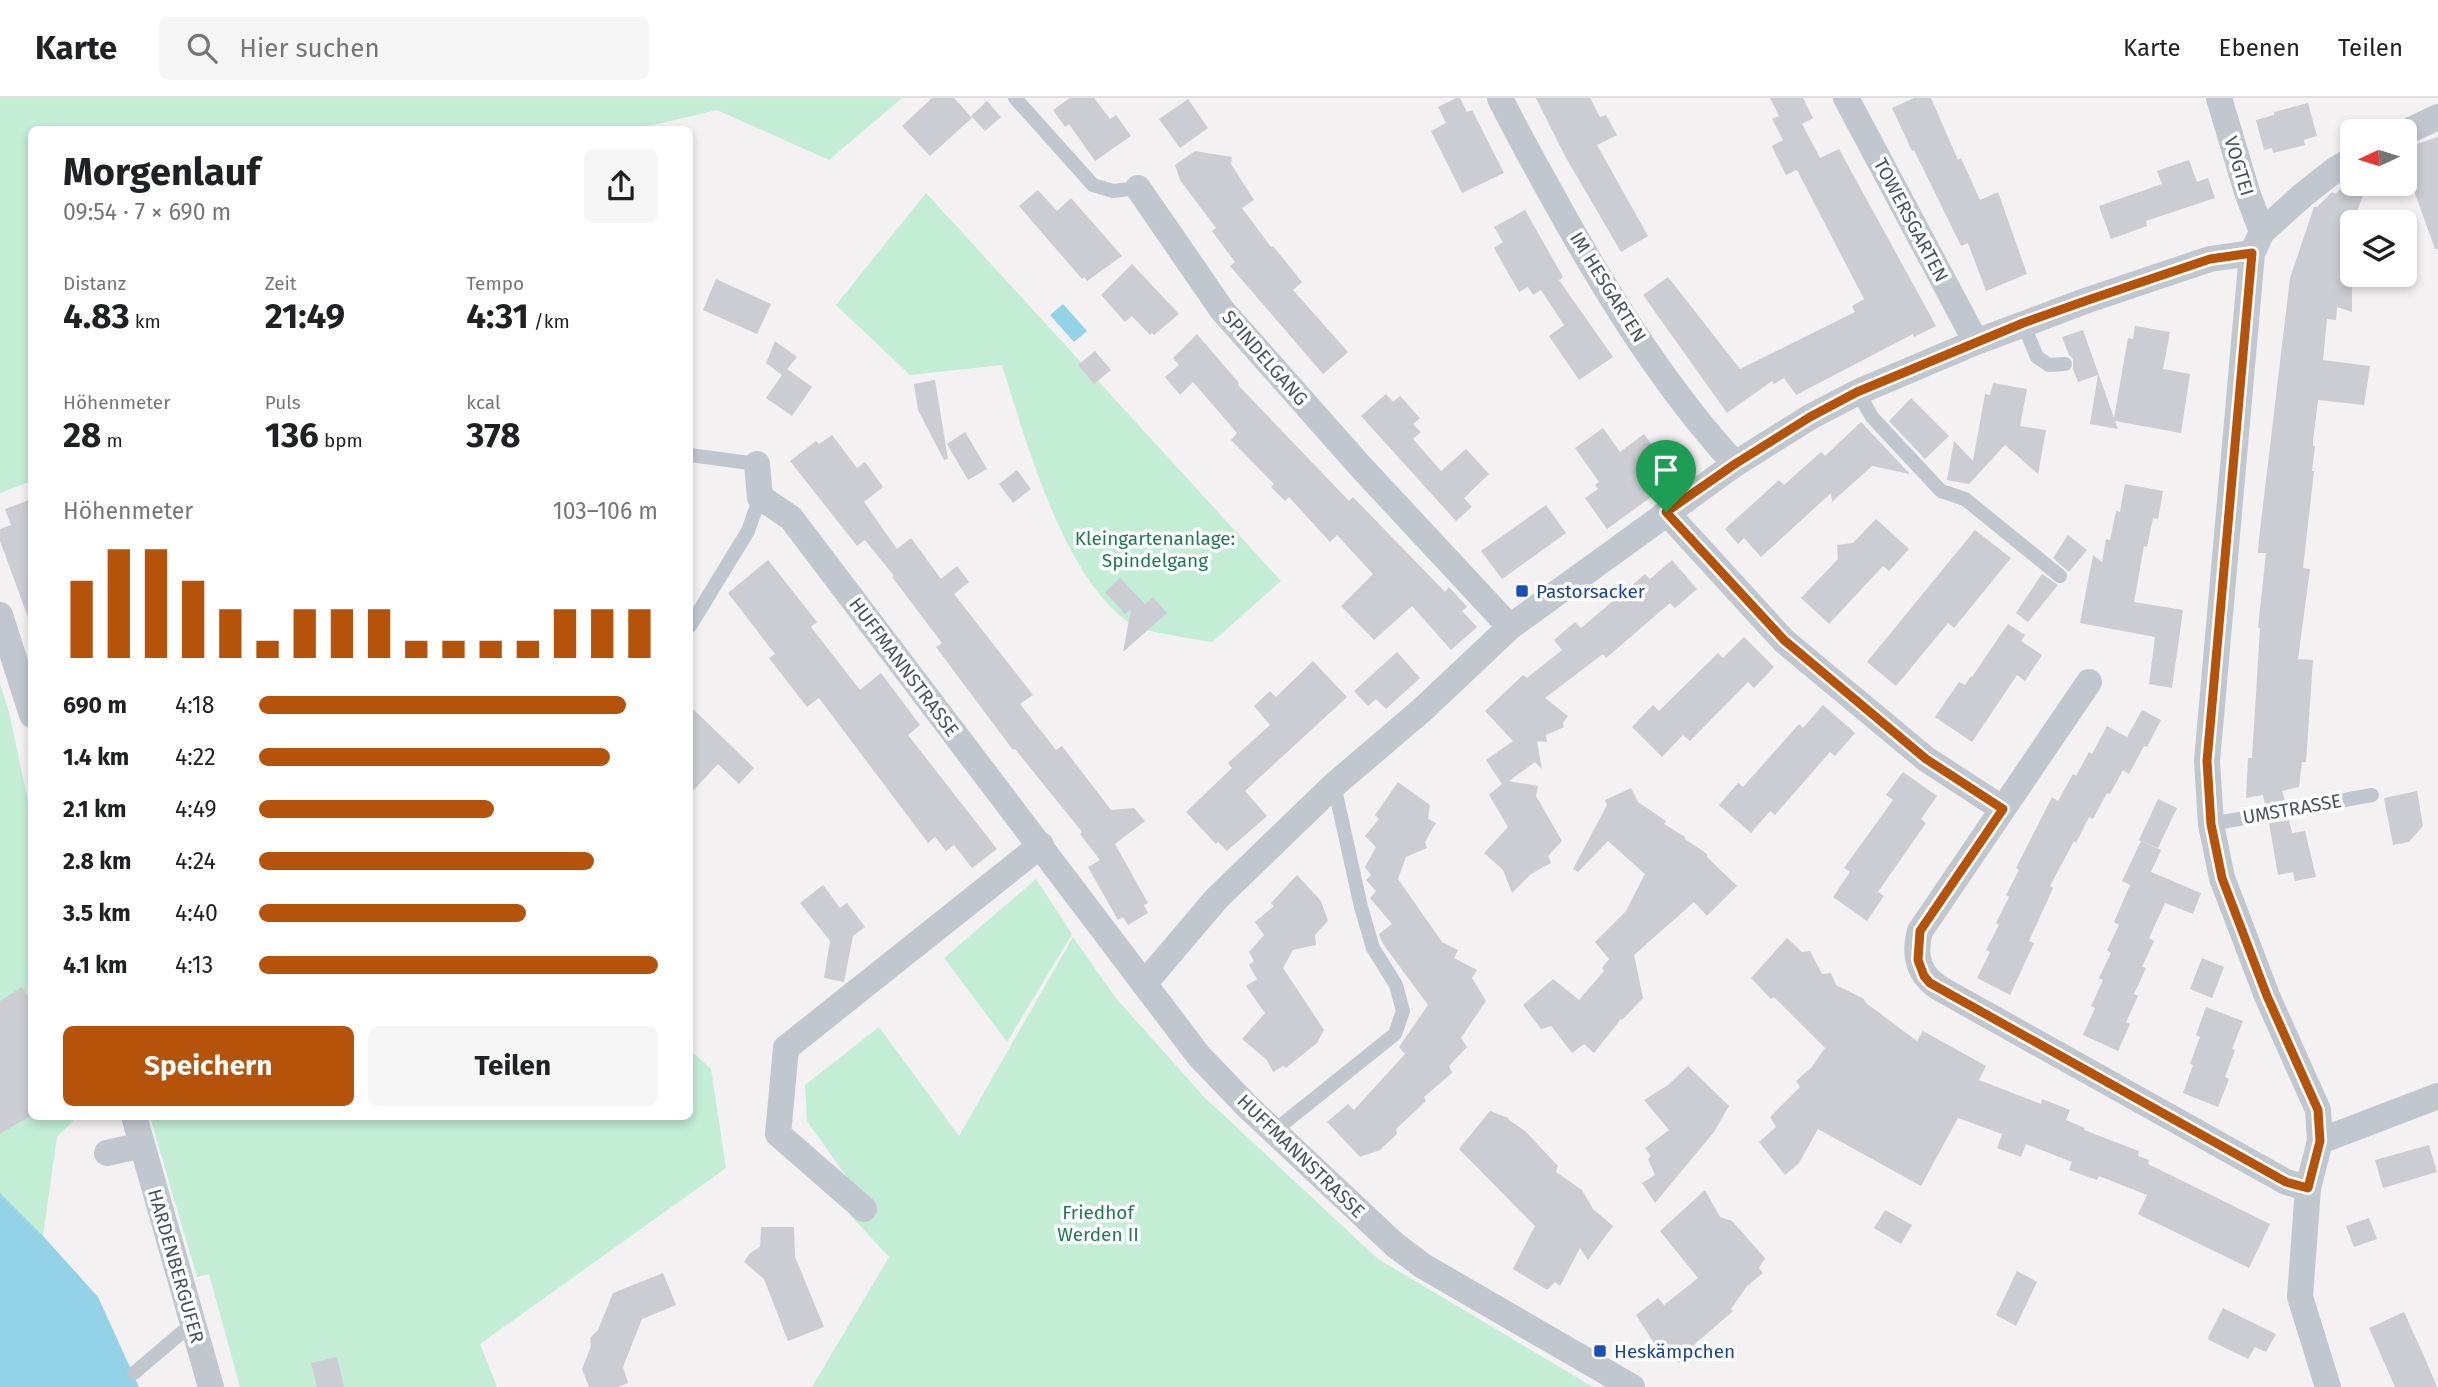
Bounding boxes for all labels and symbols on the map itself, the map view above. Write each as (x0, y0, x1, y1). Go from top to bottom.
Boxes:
north arrow (2340, 119, 2417, 196)
street label: VOGTEI (2219, 134, 2259, 198)
street label: TOWERSGARTEN (1869, 154, 1953, 286)
street label: IM HESGARTEN (1565, 228, 1651, 346)
street label: SPINDELGANG (1217, 306, 1313, 410)
pin (1636, 440, 1696, 512)
park label: Kleingartenanlage: Spindelgang (1075, 527, 1235, 572)
place label: Pastorsacker (1536, 580, 1646, 603)
marker: Pastorsacker (1514, 583, 1530, 599)
street label: HUFFMANNSTRASSE (844, 593, 964, 741)
street label: UMSTRASSE (2241, 789, 2343, 829)
street label: HUFFMANNSTRASSE (1233, 1089, 1369, 1223)
street label: HARDENBERGUFER (143, 1186, 209, 1346)
park label: Friedhof Werden II (1057, 1201, 1139, 1246)
place label: Heskämpchen (1614, 1340, 1735, 1363)
marker: Heskämpchen (1592, 1343, 1608, 1359)

